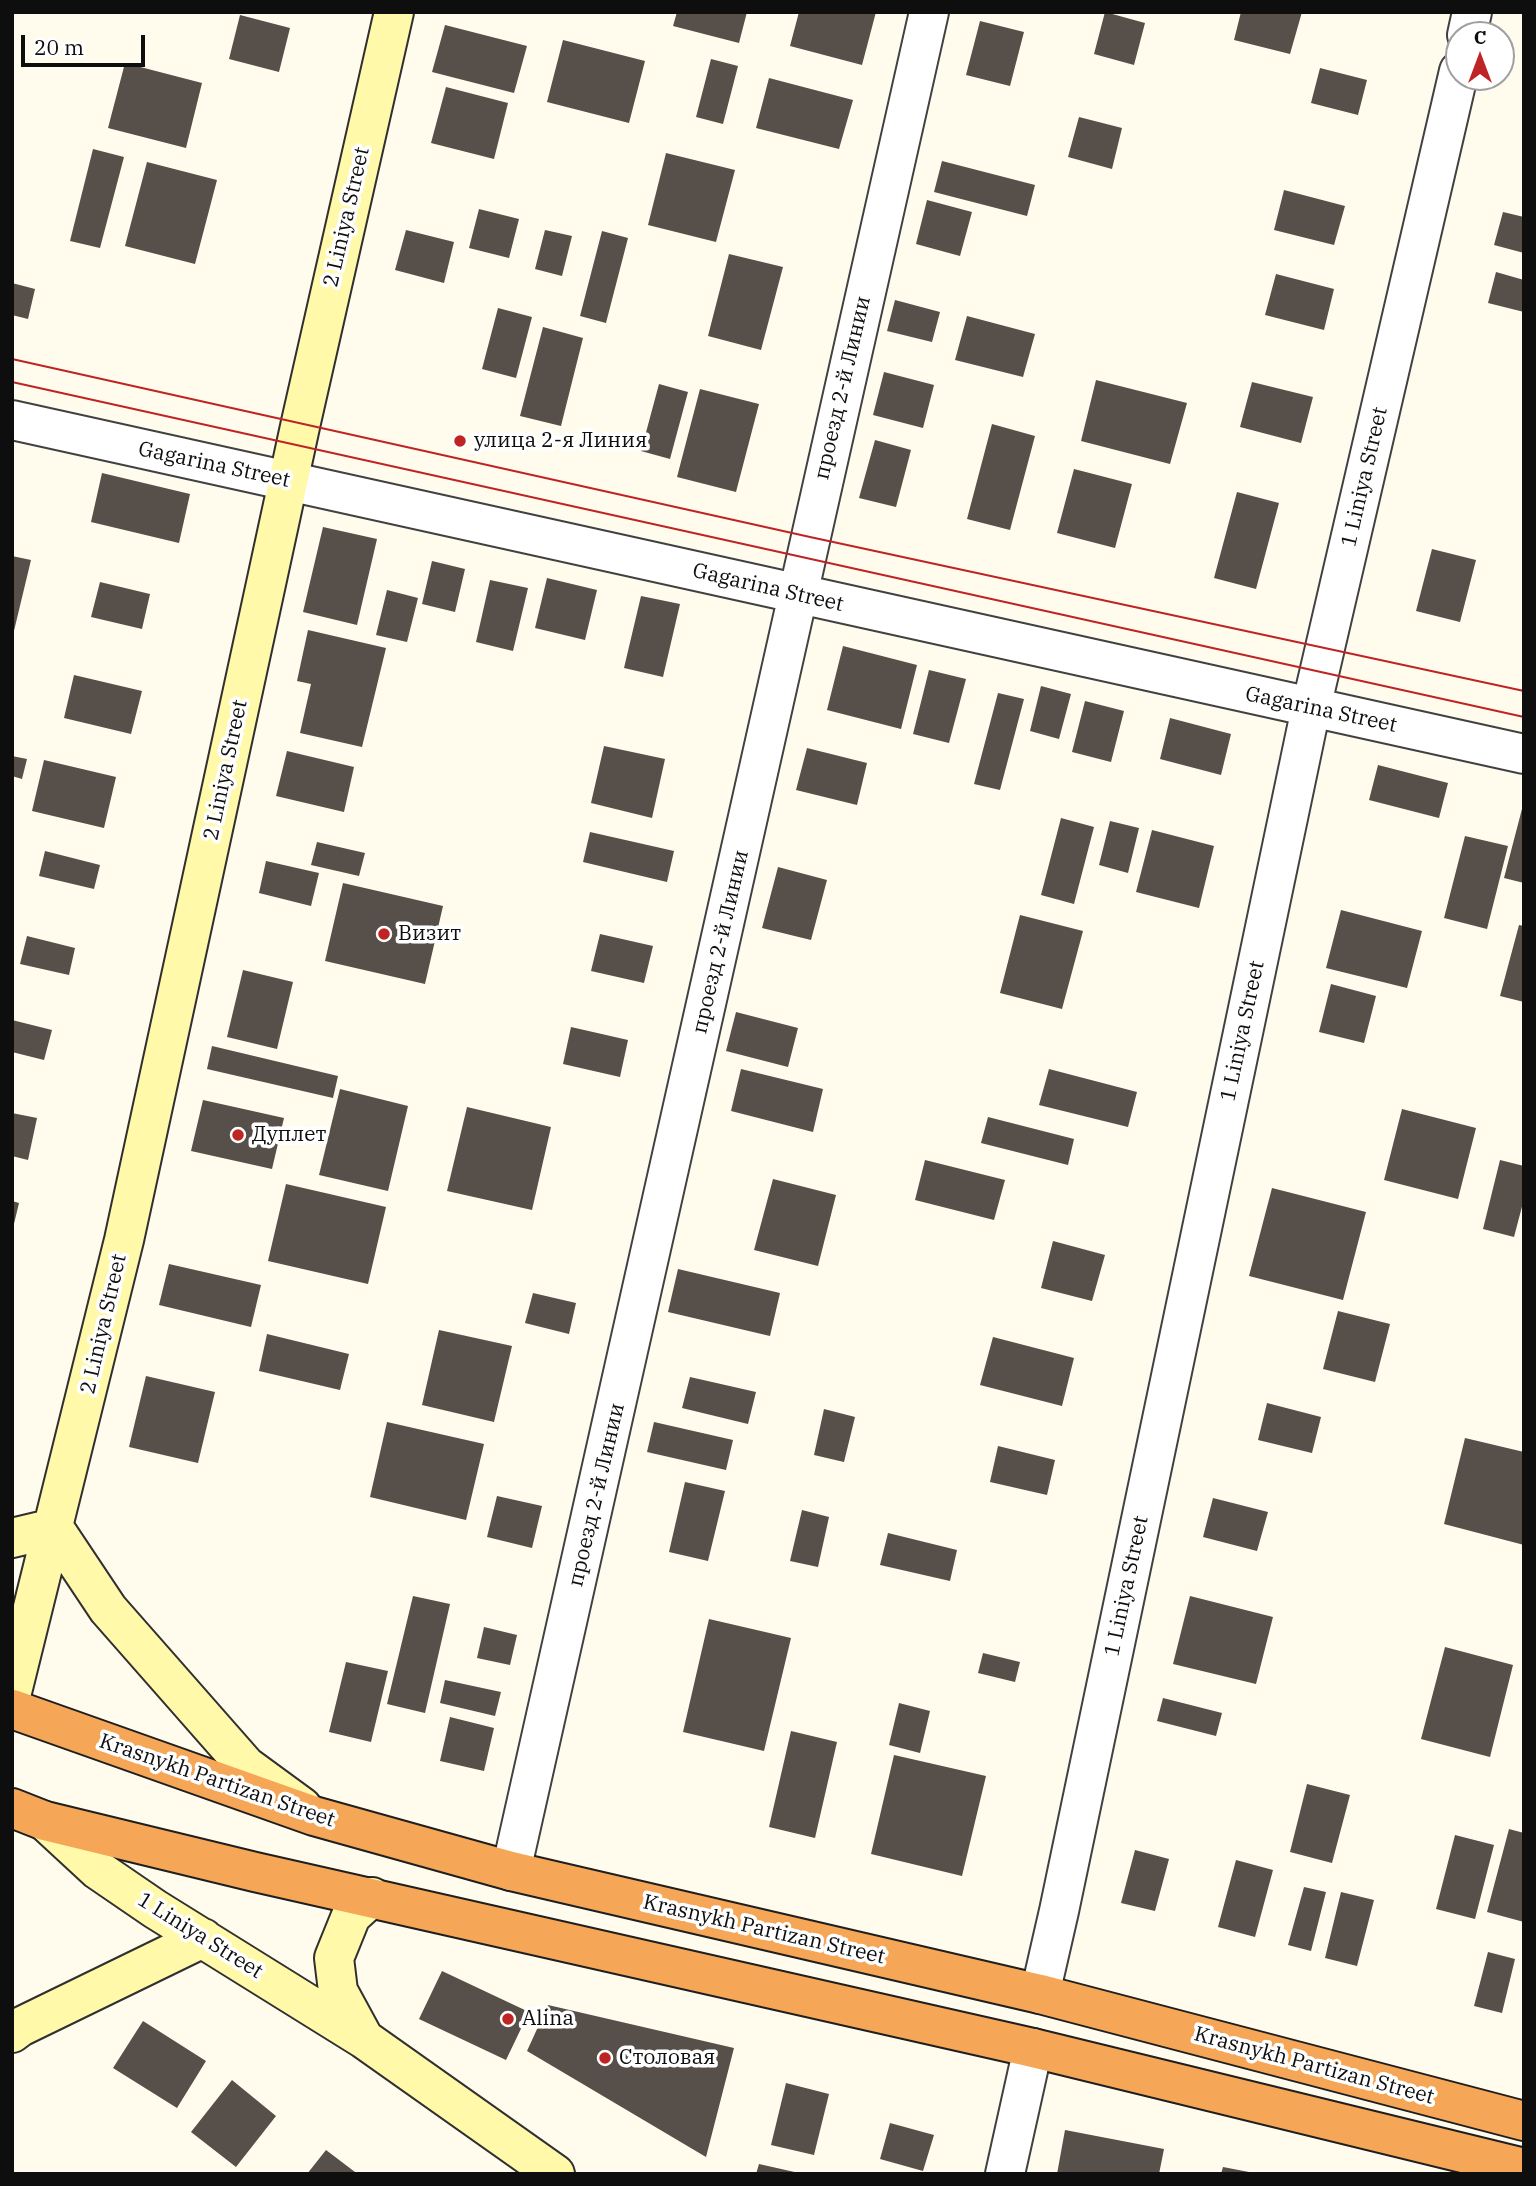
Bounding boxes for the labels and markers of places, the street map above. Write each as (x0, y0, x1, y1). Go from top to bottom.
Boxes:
place label: улица 2-я Линия (474, 428, 647, 454)
marker: улица 2-я Линия (452, 433, 468, 449)
place label: Визит (398, 921, 461, 947)
marker: Визит (376, 926, 392, 942)
place label: Дуплет (252, 1122, 326, 1148)
marker: Дуплет (230, 1127, 246, 1143)
place label: Alina (522, 2006, 574, 2032)
marker: Alina (500, 2011, 516, 2027)
place label: Столовая (619, 2045, 715, 2071)
marker: Столовая (597, 2050, 613, 2066)

